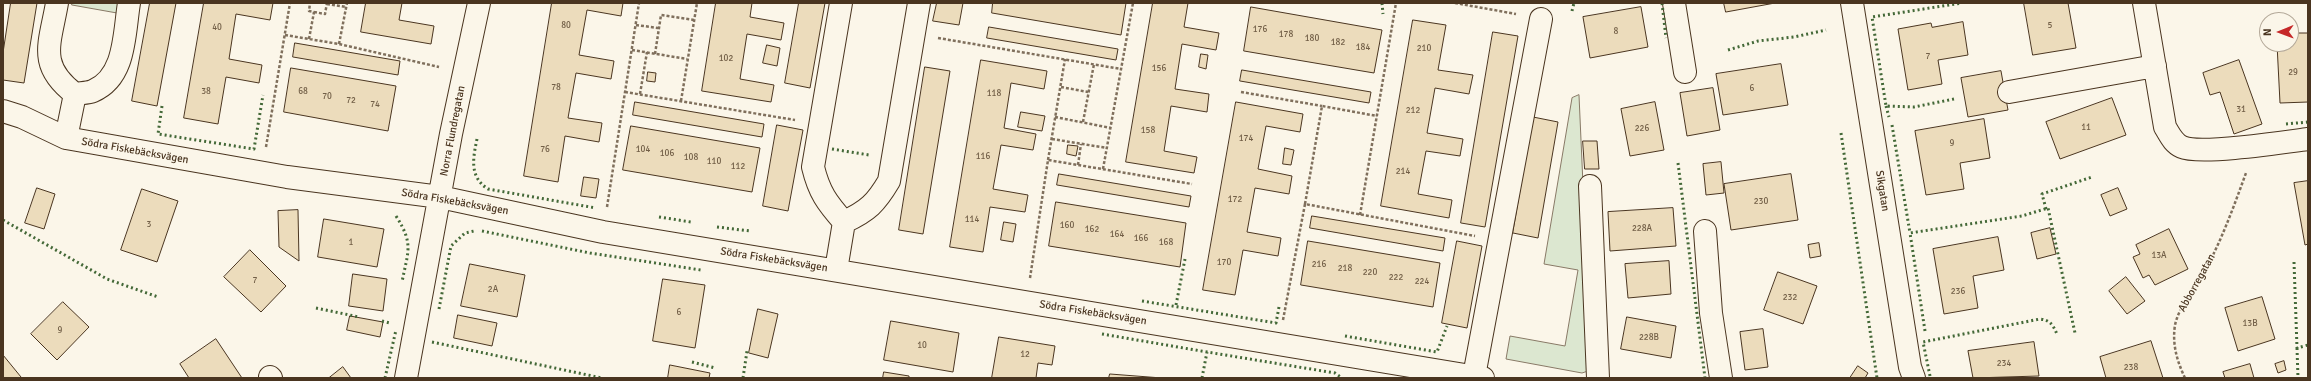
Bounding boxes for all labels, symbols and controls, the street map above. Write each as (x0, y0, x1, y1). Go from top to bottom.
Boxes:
north arrow (2259, 12, 2299, 52)
house number: 80 (561, 21, 571, 31)
house number: 5 (2048, 21, 2052, 31)
house number: 40 (212, 23, 222, 33)
house number: 176 (1253, 25, 1267, 35)
house number: 8 (1614, 27, 1618, 37)
text: N (2261, 28, 2274, 36)
house number: 178 (1279, 30, 1293, 40)
house number: 180 (1305, 34, 1319, 44)
house number: 182 (1331, 38, 1345, 48)
house number: 184 (1356, 43, 1370, 53)
house number: 210 (1417, 44, 1431, 54)
house number: 7 (1926, 52, 1930, 62)
house number: 102 (719, 54, 733, 64)
house number: 156 (1152, 64, 1166, 74)
house number: 29 (2288, 68, 2298, 78)
house number: 78 (551, 83, 561, 93)
house number: 6 (1750, 84, 1754, 94)
street label: Norra Flundregatan (438, 85, 468, 177)
house number: 38 (201, 87, 211, 97)
house number: 68 (298, 87, 308, 97)
house number: 118 (987, 89, 1001, 99)
house number: 70 (322, 92, 332, 102)
house number: 72 (346, 96, 356, 106)
house number: 74 (370, 100, 380, 110)
house number: 31 (2236, 105, 2246, 115)
house number: 212 (1406, 106, 1420, 116)
house number: 11 (2081, 123, 2091, 133)
house number: 226 (1635, 124, 1649, 134)
house number: 158 (1141, 126, 1155, 136)
house number: 174 (1239, 134, 1253, 144)
street label: Södra Fiskebäcksvägen (80, 135, 190, 167)
house number: 9 (1950, 139, 1954, 149)
house number: 76 (540, 145, 550, 155)
house number: 104 (636, 145, 650, 155)
house number: 106 (660, 149, 674, 159)
house number: 116 (976, 152, 990, 162)
house number: 108 (684, 153, 698, 163)
house number: 110 (707, 157, 721, 167)
house number: 112 (731, 162, 745, 172)
house number: 214 (1396, 167, 1410, 177)
street label: Sikgatan (1872, 170, 1892, 212)
street label: Södra Fiskebäcksvägen (400, 186, 510, 218)
house number: 172 (1228, 195, 1242, 205)
house number: 230 (1754, 197, 1768, 207)
house number: 114 (965, 215, 979, 225)
house number: 3 (147, 220, 151, 230)
house number: 160 (1060, 221, 1074, 231)
house number: 228A (1632, 224, 1652, 234)
house number: 162 (1085, 225, 1099, 235)
house number: 164 (1110, 230, 1124, 240)
house number: 166 (1134, 234, 1148, 244)
house number: 1 (349, 238, 353, 248)
house number: 168 (1159, 238, 1173, 248)
street label: Södra Fiskebäcksvägen (719, 245, 829, 275)
house number: 13A (2151, 251, 2167, 261)
street label: Abborregatan (2176, 252, 2218, 314)
house number: 170 (1217, 258, 1231, 268)
house number: 216 (1312, 260, 1326, 270)
house number: 218 (1338, 264, 1352, 274)
house number: 220 (1363, 268, 1377, 278)
house number: 222 (1389, 273, 1403, 283)
house number: 7 (253, 276, 257, 286)
house number: 224 (1415, 277, 1429, 287)
house number: 2A (488, 285, 498, 295)
house number: 236 (1951, 287, 1965, 297)
house number: 232 (1783, 293, 1797, 303)
street label: Södra Fiskebäcksvägen (1038, 298, 1148, 328)
house number: 6 (677, 308, 681, 318)
house number: 13B (2242, 319, 2258, 329)
house number: 9 (58, 326, 62, 336)
house number: 228B (1639, 333, 1659, 343)
house number: 10 (917, 341, 927, 351)
house number: 12 (1020, 350, 1030, 360)
house number: 234 (1997, 359, 2011, 369)
house number: 238 (2124, 363, 2138, 373)

